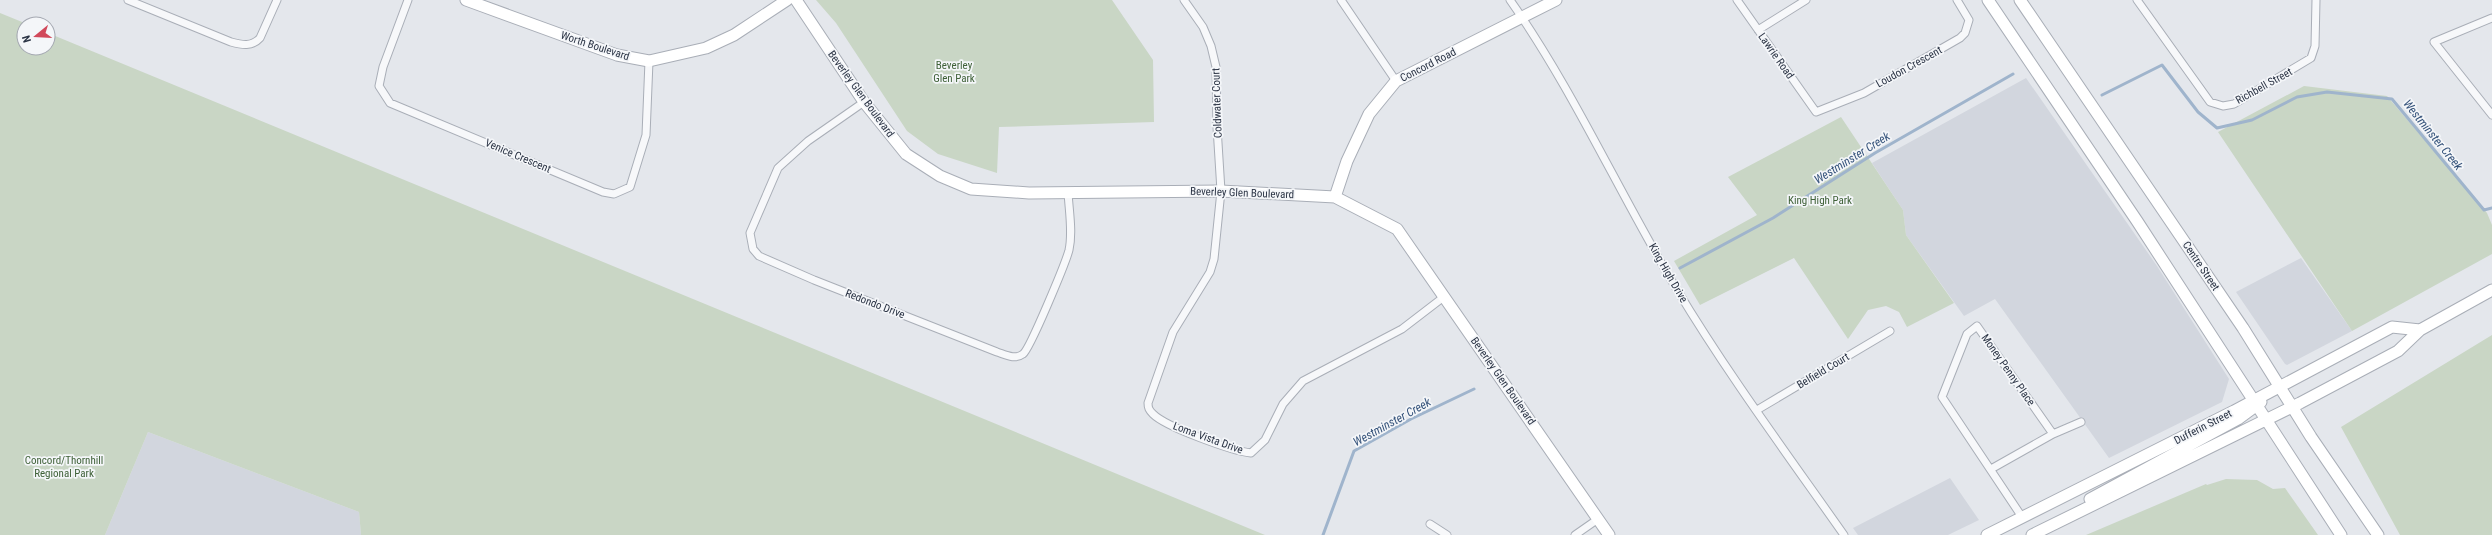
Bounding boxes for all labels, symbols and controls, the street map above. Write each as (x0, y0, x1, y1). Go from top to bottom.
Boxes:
north arrow (16, 16, 56, 56)
street label: Worth Boulevard (559, 29, 631, 63)
street label: Lawrie Road (1755, 30, 1797, 82)
text: N (20, 33, 34, 44)
street label: Loudon Crescent (1874, 44, 1944, 90)
street label: Concord Road (1398, 45, 1458, 85)
street label: Beverley Glen Boulevard (825, 48, 897, 140)
park label: Beverley Glen Park (933, 59, 975, 85)
street label: Richbell Street (2233, 65, 2295, 107)
street label: Coldwater Court (1209, 68, 1225, 138)
water label: Westminster Creek (2400, 97, 2466, 174)
water label: Westminster Creek (1812, 129, 1893, 187)
street label: Venice Crescent (483, 136, 553, 176)
street label: Beverley Glen Boulevard (1190, 185, 1294, 201)
park label: King High Park (1788, 194, 1852, 207)
street label: Centre Street (2180, 239, 2222, 293)
street label: King High Drive (1646, 241, 1690, 305)
street label: Redondo Drive (843, 287, 907, 321)
street label: Money Penny Place (1978, 332, 2038, 408)
street label: Beverley Glen Boulevard (1468, 335, 1538, 427)
street label: Belfield Court (1794, 350, 1852, 392)
water label: Westminster Creek (1351, 395, 1434, 449)
street label: Dufferin Street (2172, 407, 2234, 447)
street label: Loma Vista Drive (1171, 419, 1245, 457)
park label: Concord/Thornhill Regional Park (25, 454, 103, 480)

